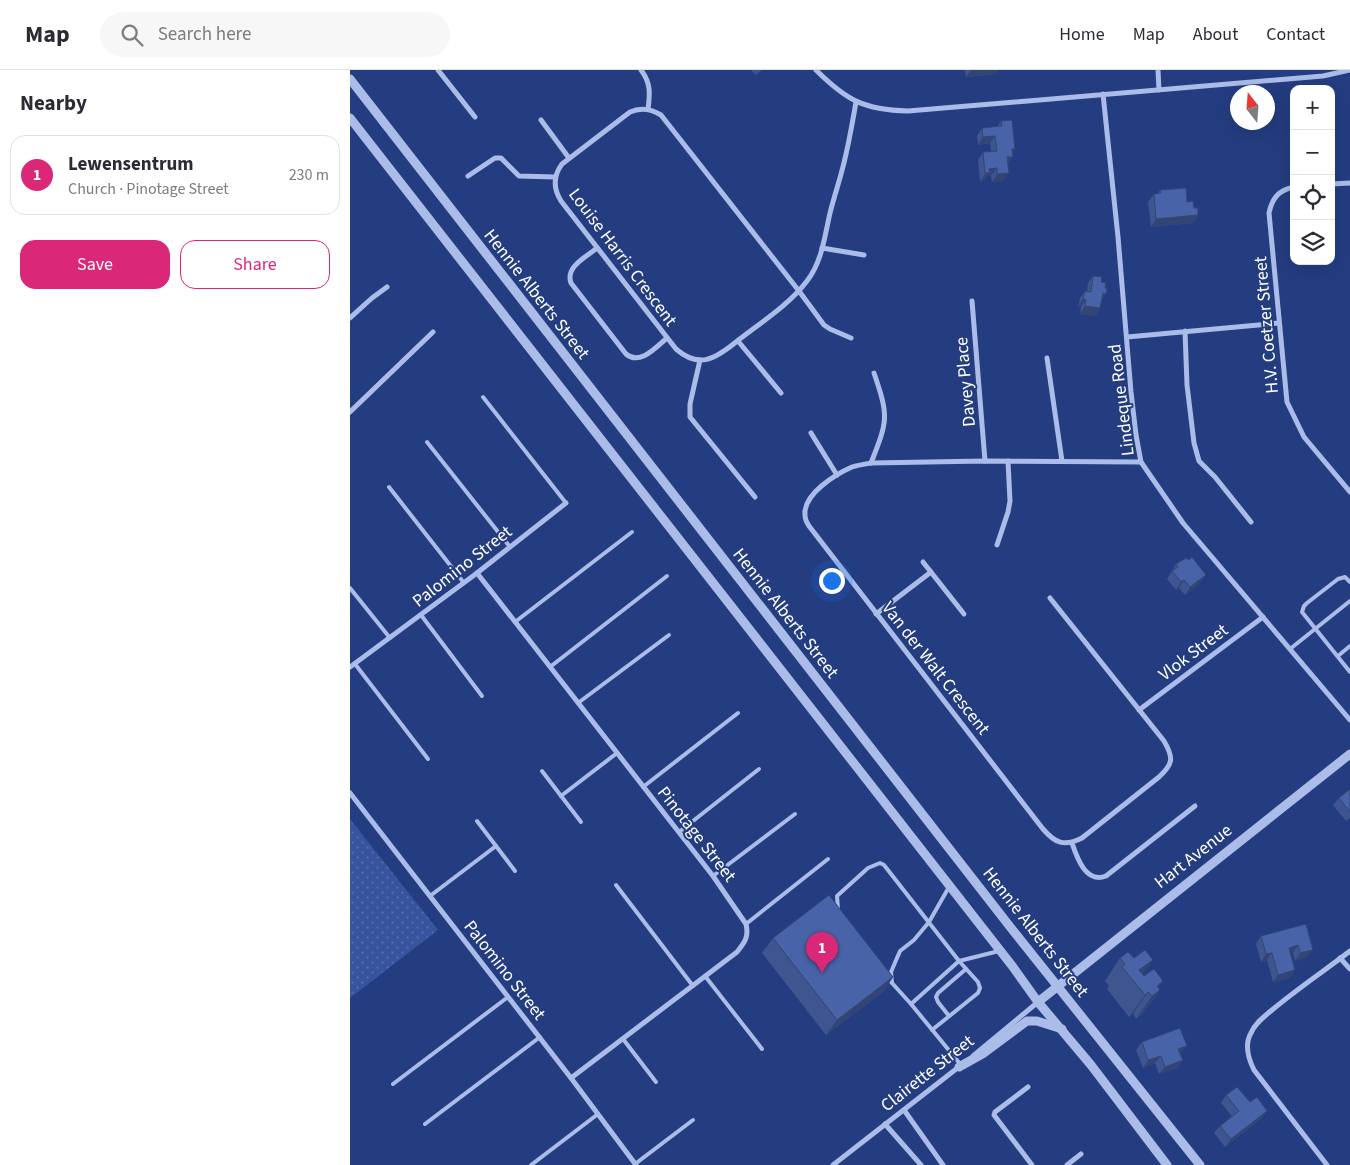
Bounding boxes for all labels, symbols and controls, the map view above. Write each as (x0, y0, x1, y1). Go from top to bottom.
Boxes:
search box (100, 12, 450, 57)
text: Map (25, 17, 70, 52)
icon: search (118, 21, 146, 49)
text: Search here (158, 21, 251, 48)
text: Home (1059, 22, 1105, 47)
text: Map (1133, 22, 1165, 47)
text: About (1193, 22, 1238, 47)
text: Contact (1266, 22, 1325, 47)
north arrow (1230, 85, 1275, 130)
map controls (1290, 85, 1335, 265)
button: + (1290, 85, 1335, 130)
text: Nearby (20, 88, 87, 118)
button: − (1290, 130, 1335, 175)
text: Lewensentrum (68, 151, 194, 178)
text: 1 (33, 164, 41, 186)
text: 230 m (289, 164, 329, 186)
button: locate (1290, 175, 1335, 220)
text: Church · Pinotage Street (68, 178, 229, 200)
street label: Louise Harris Crescent (562, 183, 683, 331)
button: layers (1290, 220, 1335, 265)
street label: Hennie Alberts Street (478, 224, 595, 365)
button: Save (20, 240, 170, 289)
button: Share (180, 240, 330, 289)
street label: H.V. Coetzer Street (1248, 255, 1285, 395)
street label: Davey Place (949, 336, 982, 428)
street label: Lindeque Road (1102, 342, 1141, 457)
street label: Palomino Street (407, 519, 517, 613)
street label: Hennie Alberts Street (727, 543, 844, 684)
your location (819, 568, 845, 594)
street label: Van der Walt Crescent (876, 596, 996, 740)
street label: Vlok Street (1153, 618, 1233, 687)
street label: Pinotage Street (651, 781, 742, 887)
street label: Hart Avenue (1149, 818, 1237, 895)
street label: Hennie Alberts Street (977, 862, 1094, 1003)
street label: Palomino Street (458, 915, 552, 1025)
pin: 1 (806, 932, 838, 973)
street label: Clairette Street (875, 1029, 979, 1118)

